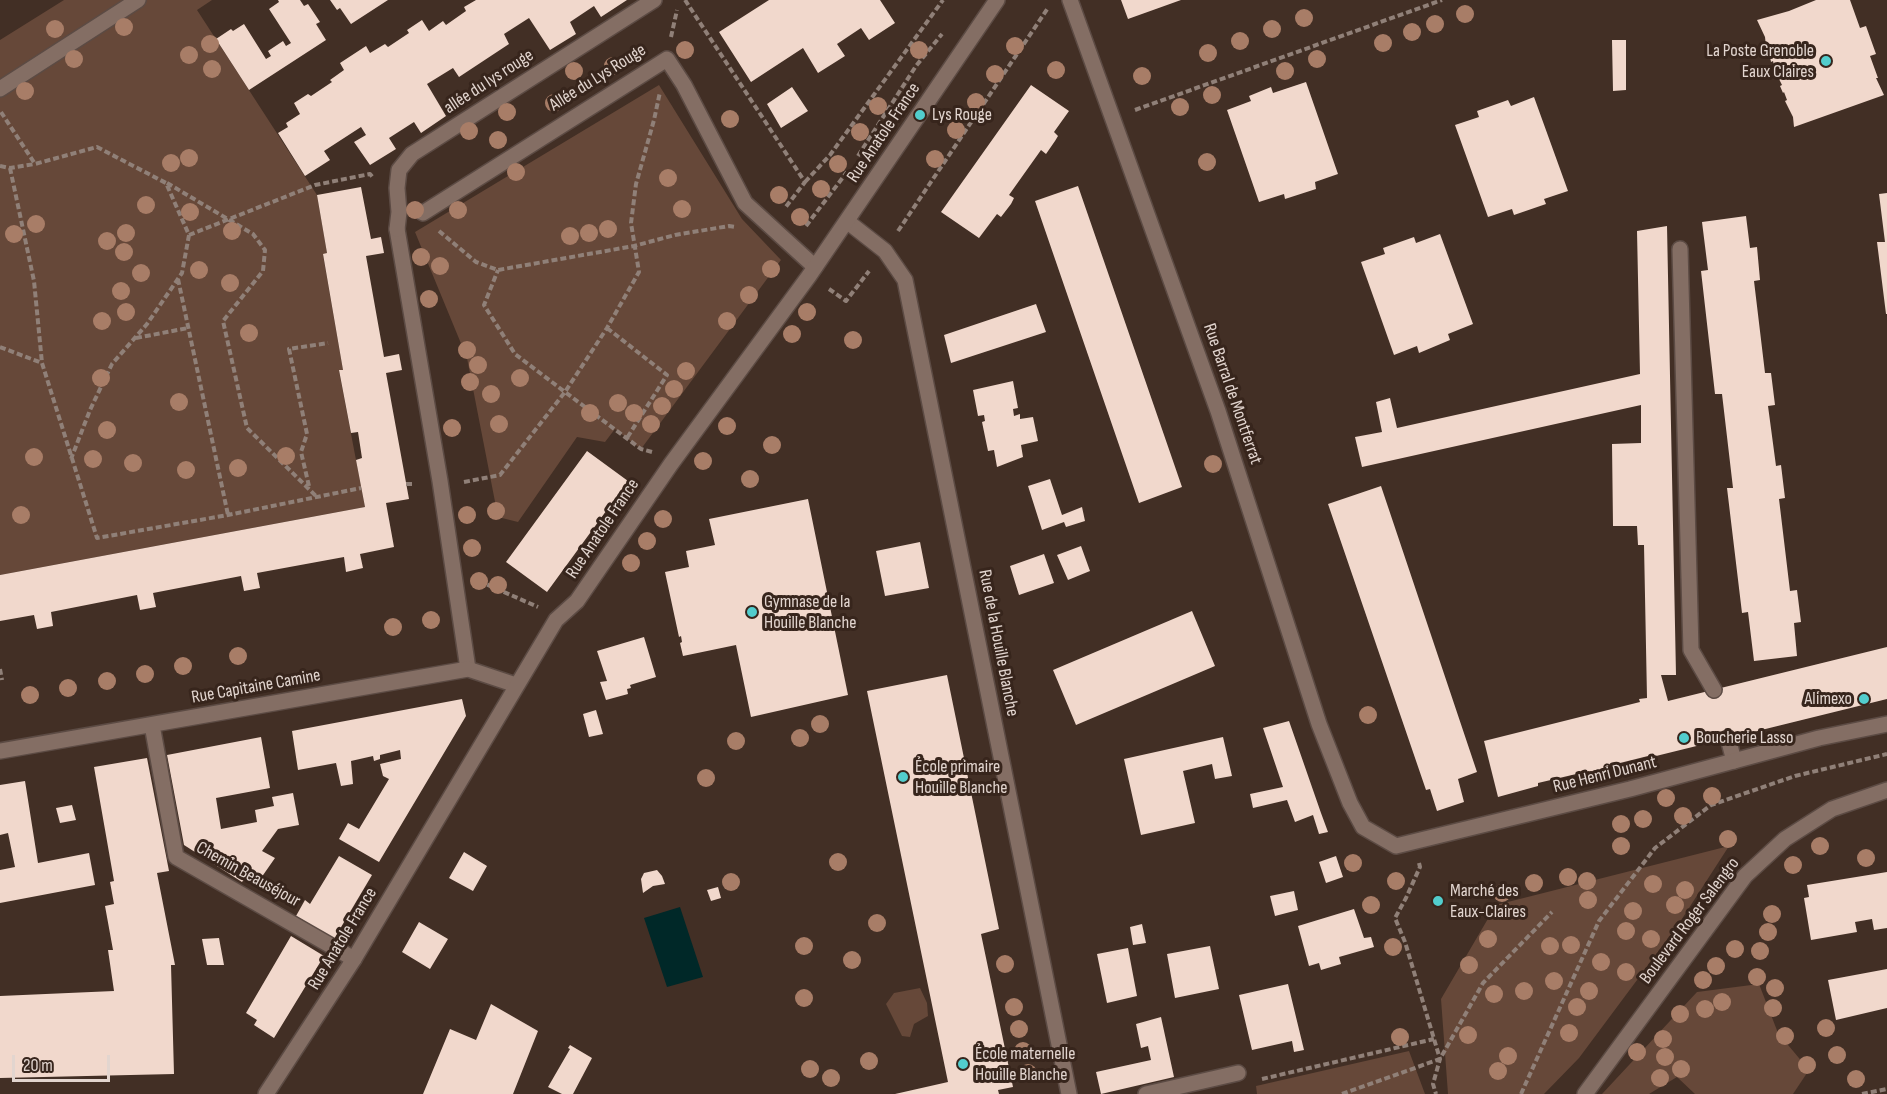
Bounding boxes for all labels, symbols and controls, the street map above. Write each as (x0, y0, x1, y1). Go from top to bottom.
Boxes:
street label: Allée du Lys Rouge (546, 40, 650, 116)
place label: La Poste Grenoble Eaux Claires (1706, 40, 1814, 82)
street label: allée du lys rouge (440, 45, 538, 119)
marker: La Poste Grenoble Eaux Claires (1819, 54, 1833, 68)
street label: Rue Anatole France (843, 79, 925, 187)
place label: Lys Rouge (932, 104, 992, 126)
marker: Lys Rouge (913, 108, 927, 122)
street label: Rue Barral de Montferrat (1198, 321, 1266, 467)
street label: Rue Anatole France (562, 475, 644, 583)
street label: Rue de la Houille Blanche (973, 568, 1023, 718)
place label: Gymnase de la Houille Blanche (764, 591, 856, 634)
marker: Gymnase de la Houille Blanche (745, 605, 759, 619)
street label: Rue Capitaine Camine (190, 665, 322, 709)
place label: Alimexo (1804, 688, 1852, 710)
marker: Alimexo (1857, 692, 1871, 706)
place label: Boucherie Lasso (1696, 727, 1794, 749)
marker: Boucherie Lasso (1677, 731, 1691, 745)
street label: Rue Henri Dunant (1551, 752, 1659, 798)
place label: École primaire Houille Blanche (915, 756, 1007, 798)
marker: École primaire Houille Blanche (896, 770, 910, 784)
street label: Chemin Beauséjour (192, 837, 304, 913)
street label: Boulevard Roger Salengro (1635, 854, 1745, 988)
place label: Marché des Eaux-Claires (1450, 880, 1526, 922)
street label: Rue Anatole France (304, 884, 382, 994)
marker: Marché des Eaux-Claires (1431, 894, 1445, 908)
scale bar (15, 1043, 112, 1081)
place label: École maternelle Houille Blanche (975, 1043, 1075, 1086)
text: 20 m (23, 1055, 53, 1076)
marker: École maternelle Houille Blanche (956, 1057, 970, 1071)

